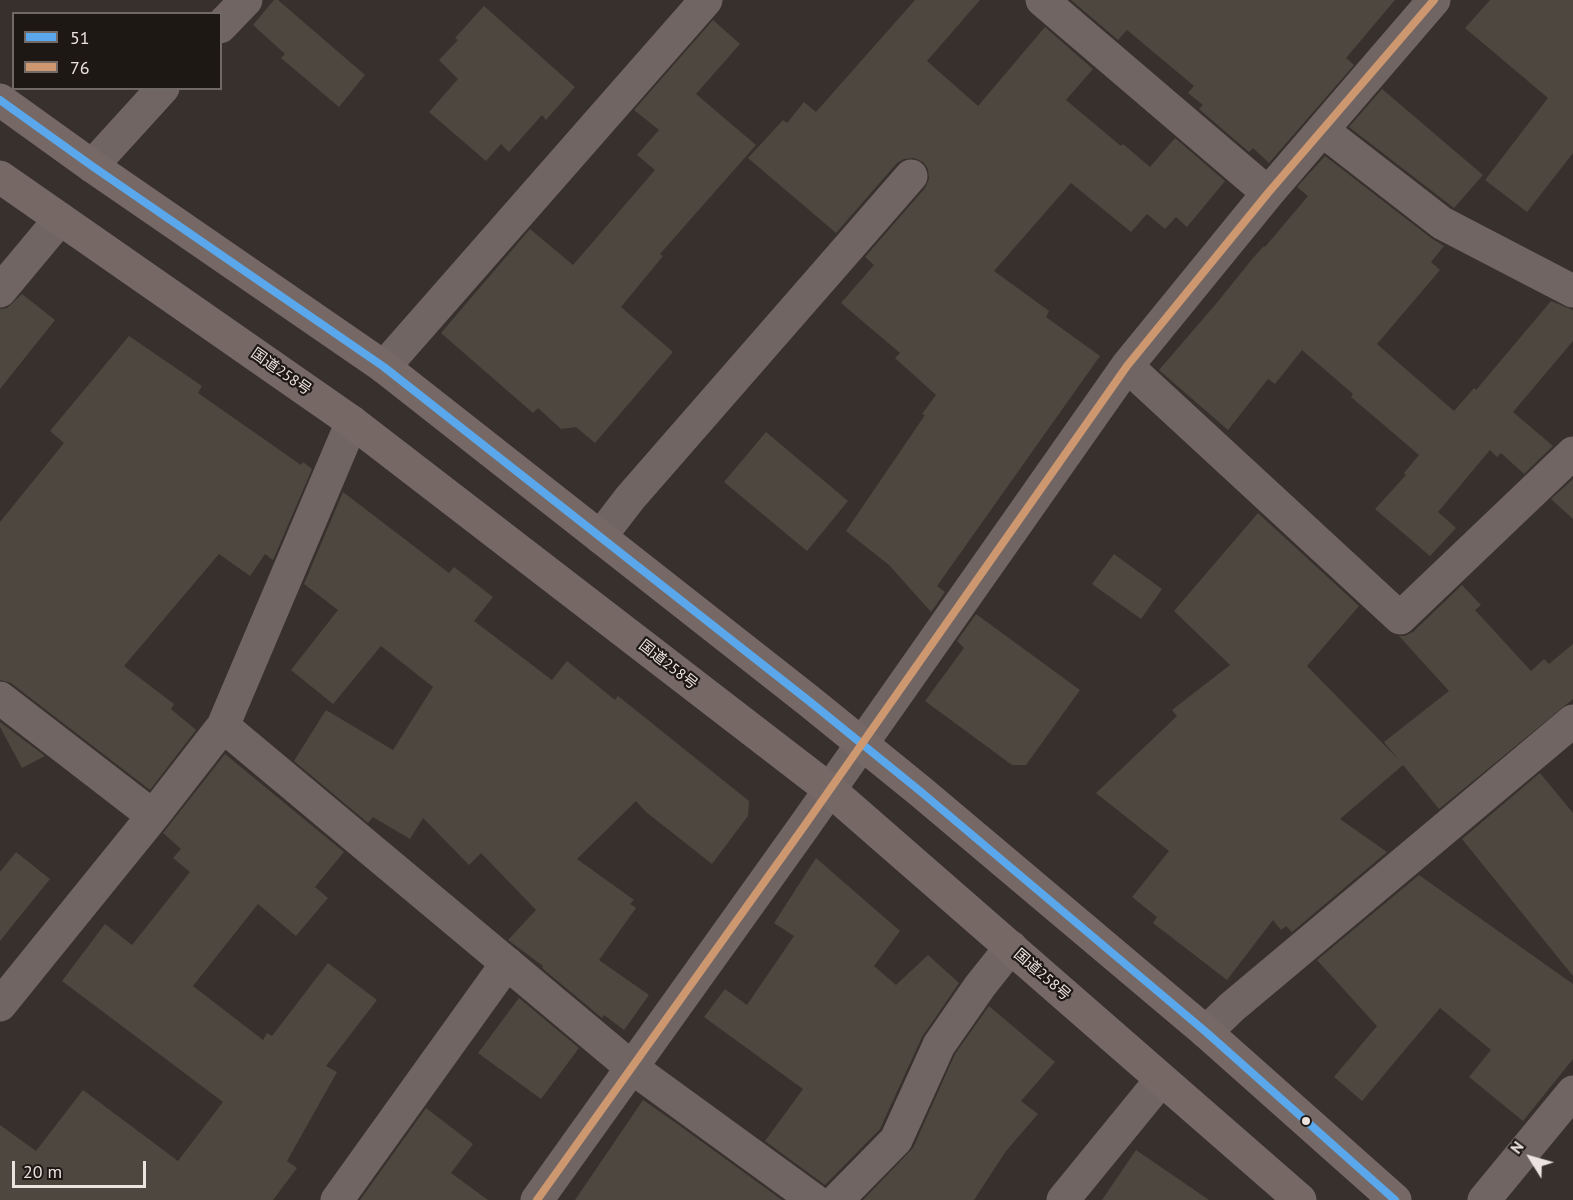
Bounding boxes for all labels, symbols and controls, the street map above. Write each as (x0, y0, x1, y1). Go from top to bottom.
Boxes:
legend (12, 12, 222, 90)
text: 51 (70, 26, 90, 49)
text: 76 (70, 56, 90, 79)
street label: 国道258号 (247, 345, 315, 399)
street label: 国道258号 (635, 637, 701, 693)
street label: 国道258号 (1010, 945, 1074, 1005)
unlabelled marker (1300, 1115, 1312, 1127)
north arrow (1501, 1128, 1561, 1188)
text: N (1505, 1137, 1528, 1157)
scale bar (15, 1149, 148, 1187)
text: 20 m (23, 1160, 62, 1183)

